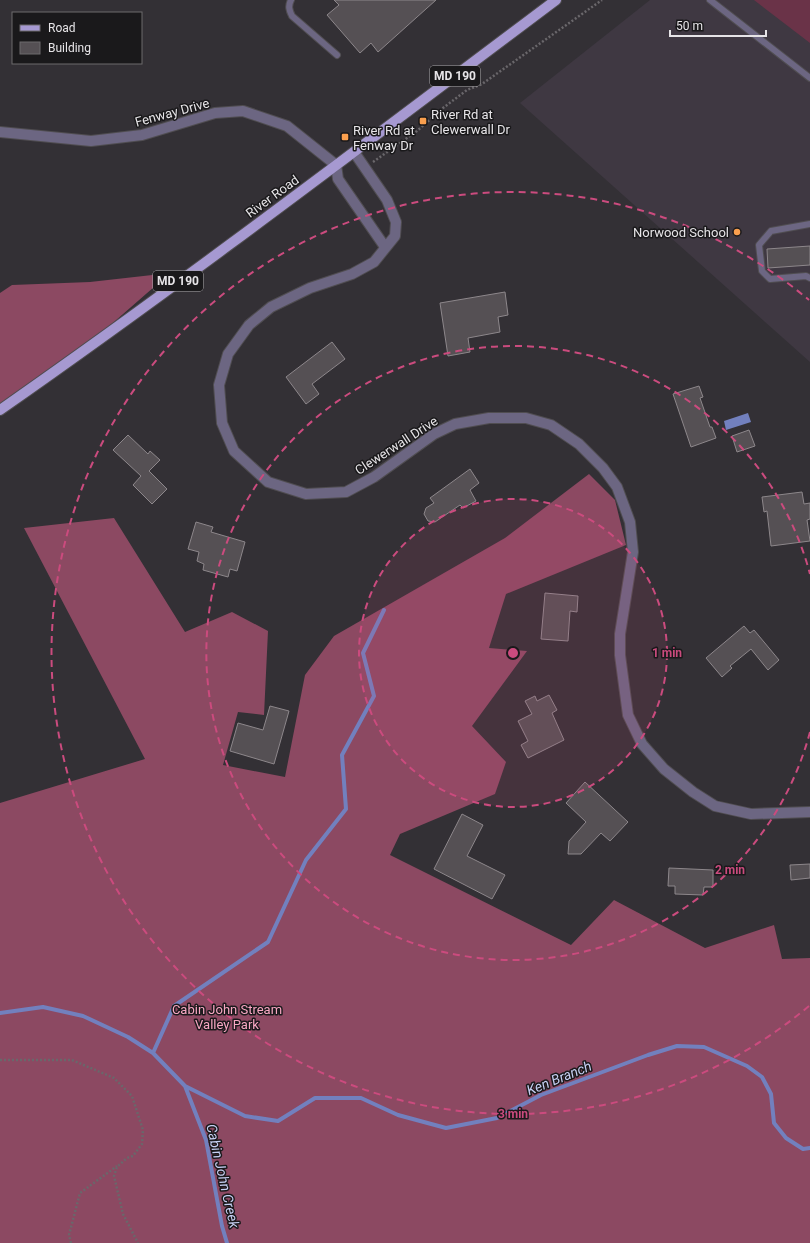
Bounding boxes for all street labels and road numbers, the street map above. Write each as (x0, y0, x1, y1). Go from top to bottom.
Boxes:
road number: MD 190 (430, 66, 480, 86)
street label: Fenway Drive (133, 95, 211, 130)
street label: River Road (243, 172, 302, 221)
road number: MD 190 (153, 271, 203, 291)
street label: Clewerwall Drive (352, 413, 440, 478)

